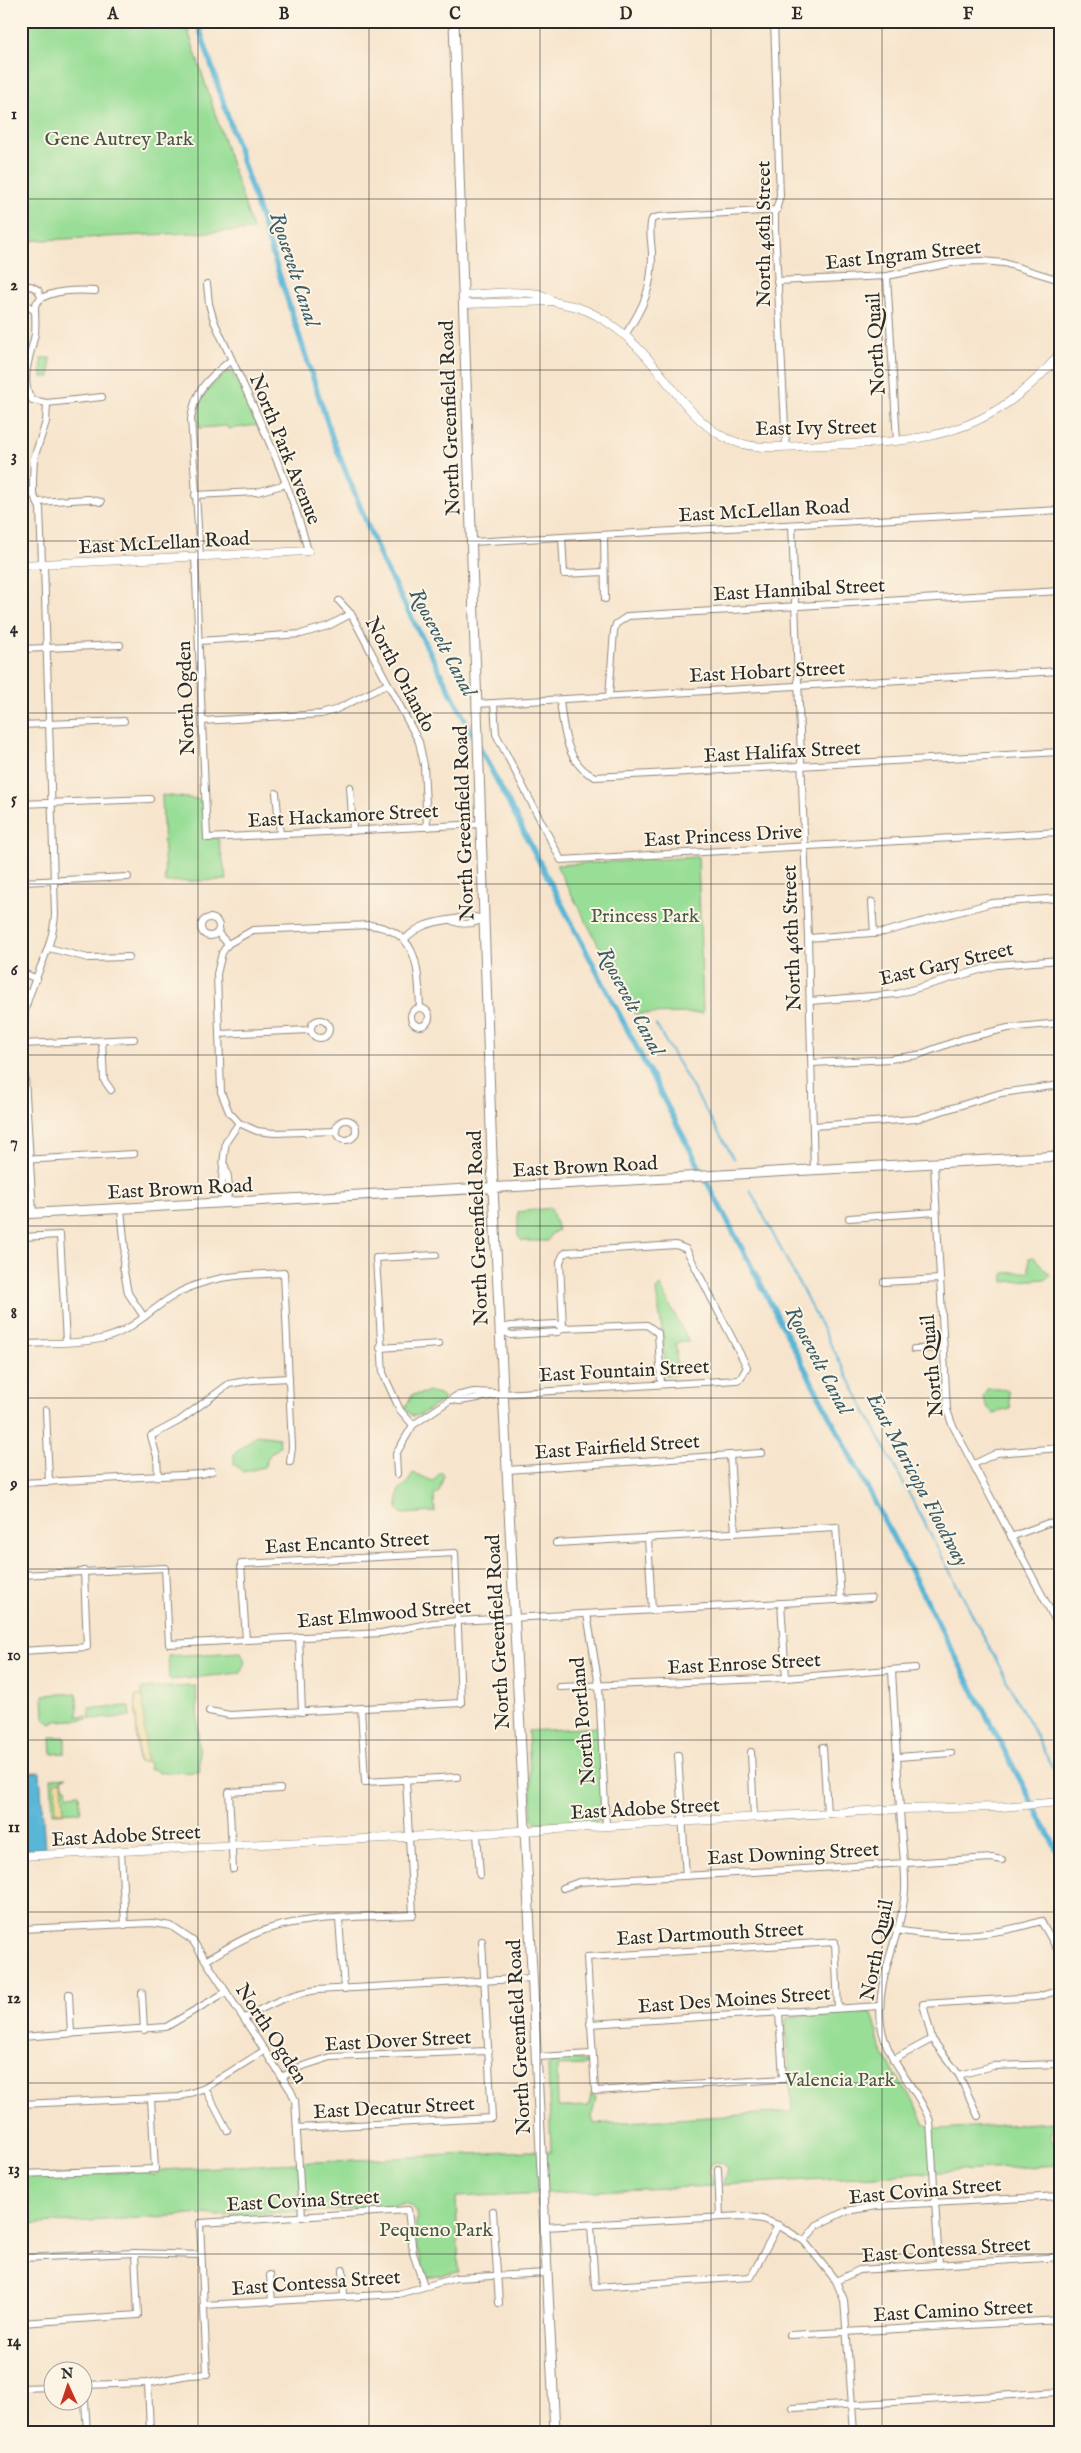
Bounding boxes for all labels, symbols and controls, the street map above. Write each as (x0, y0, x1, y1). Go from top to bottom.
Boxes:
text: A (107, 5, 120, 25)
text: B (279, 5, 290, 25)
text: C (449, 5, 461, 25)
text: D (620, 5, 633, 25)
text: E (791, 5, 803, 25)
text: F (963, 5, 974, 25)
text: 1 (11, 105, 17, 125)
park label: Gene Autrey Park (45, 127, 194, 152)
street label: North 46th Street (752, 161, 777, 307)
water label: Roosevelt Canal (262, 209, 325, 332)
street label: East Ingram Street (824, 235, 982, 276)
text: 2 (10, 276, 18, 296)
street label: North Quail (861, 291, 892, 396)
street label: North Greenfield Road (435, 320, 466, 516)
street label: North Park Avenue (243, 371, 326, 529)
street label: East Ivy Street (755, 415, 877, 442)
text: 3 (11, 447, 17, 467)
street label: East McLellan Road (678, 495, 851, 528)
street label: East McLellan Road (78, 527, 251, 560)
street label: East Hannibal Street (713, 574, 886, 607)
water label: Roosevelt Canal (402, 584, 482, 703)
street label: North Orlando (359, 613, 441, 737)
text: 4 (10, 619, 19, 639)
street label: North Ogden (172, 640, 201, 756)
street label: East Hobart Street (689, 656, 846, 689)
street label: North Greenfield Road (449, 725, 480, 921)
street label: East Halifax Street (703, 736, 861, 769)
text: 5 (11, 790, 17, 810)
street label: East Hackamore Street (247, 799, 439, 834)
street label: East Princess Drive (643, 820, 803, 853)
street label: North 46th Street (777, 864, 808, 1012)
park label: Princess Park (590, 904, 700, 929)
street label: East Gary Street (877, 937, 1016, 992)
water label: Roosevelt Canal (590, 943, 670, 1062)
text: 6 (11, 961, 19, 981)
street label: North Greenfield Road (463, 1130, 494, 1326)
text: 7 (10, 1133, 18, 1153)
street label: East Brown Road (512, 1151, 659, 1184)
street label: East Brown Road (107, 1173, 254, 1206)
water label: Roosevelt Canal (778, 1302, 858, 1421)
text: 8 (11, 1304, 17, 1324)
street label: North Quail (916, 1313, 949, 1418)
street label: East Fountain Street (538, 1355, 710, 1388)
water label: East Maricopa Floodway (859, 1387, 974, 1571)
street label: East Fairfield Street (534, 1429, 701, 1466)
text: 9 (10, 1475, 18, 1495)
street label: East Encanto Street (264, 1527, 430, 1560)
street label: North Greenfield Road (481, 1533, 516, 1730)
street label: East Elmwood Street (296, 1594, 472, 1635)
text: 10 (7, 1646, 21, 1666)
street label: East Enrose Street (667, 1648, 822, 1681)
street label: North Portland (565, 1656, 602, 1786)
street label: East Adobe Street (570, 1793, 721, 1826)
text: 11 (8, 1818, 20, 1838)
street label: East Adobe Street (51, 1820, 202, 1853)
street label: East Downing Street (706, 1838, 880, 1871)
street label: North Quail (855, 1897, 900, 2003)
street label: East Dartmouth Street (616, 1917, 805, 1952)
street label: North Greenfield Road (502, 1938, 537, 2135)
street label: North Ogden (229, 1979, 313, 2089)
street label: East Des Moines Street (637, 1981, 831, 2020)
text: 12 (7, 1989, 21, 2009)
street label: East Dover Street (324, 2025, 472, 2058)
park label: Valencia Park (784, 2068, 896, 2093)
street label: East Decatur Street (313, 2092, 476, 2125)
text: 13 (8, 2160, 20, 2180)
street label: East Covina Street (848, 2172, 1003, 2211)
street label: East Covina Street (226, 2185, 380, 2218)
park label: Pequeno Park (379, 2218, 493, 2243)
street label: East Contessa Street (861, 2232, 1031, 2269)
street label: East Contessa Street (231, 2265, 401, 2302)
street label: East Camino Street (873, 2295, 1034, 2328)
text: 14 (7, 2332, 22, 2352)
north arrow (42, 2360, 92, 2410)
text: N (60, 2365, 74, 2383)

